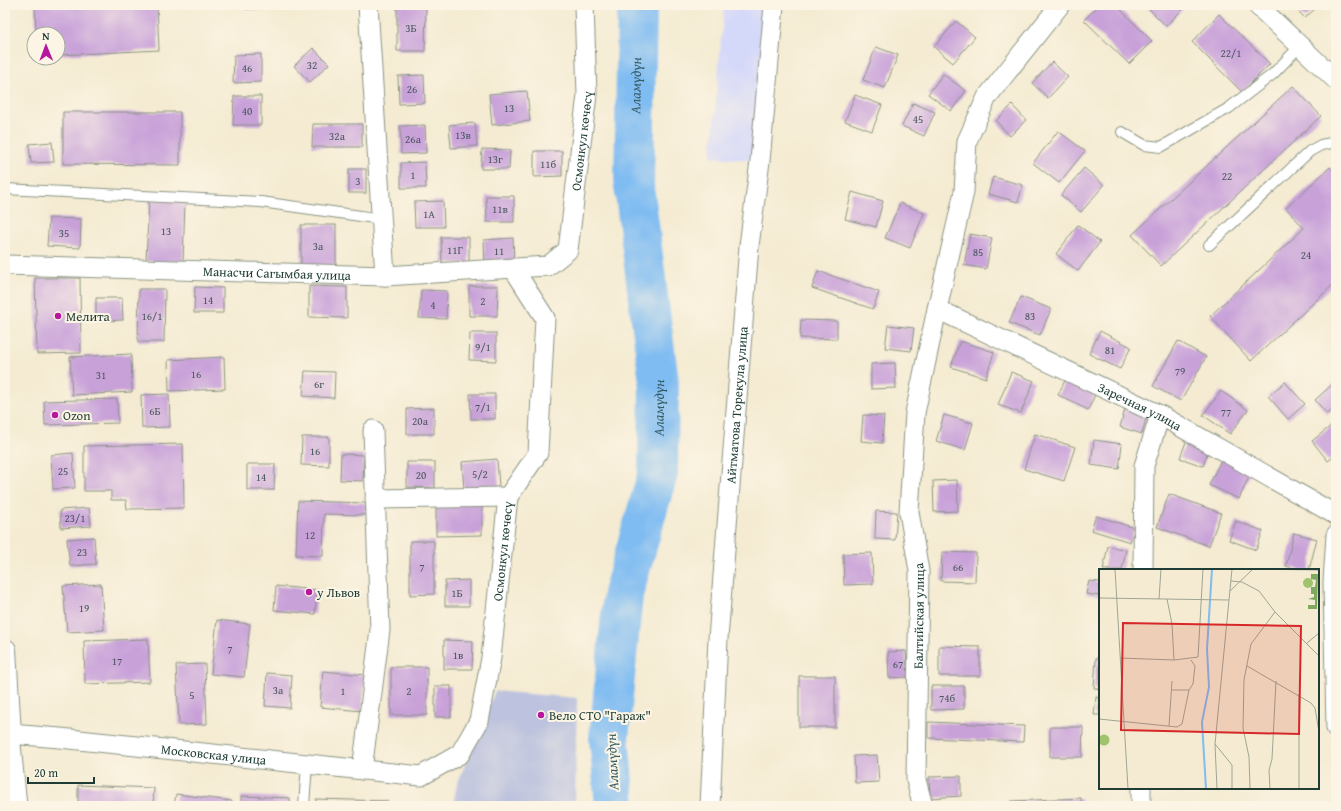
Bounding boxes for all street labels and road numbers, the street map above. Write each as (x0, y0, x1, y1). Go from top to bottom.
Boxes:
street label: Осмонкул көчөсү (566, 91, 597, 192)
street label: Манасчи Сагымбая улица (203, 262, 352, 285)
street label: Айтматова Торекула улица (721, 325, 753, 484)
street label: Заречная улица (1095, 378, 1186, 436)
street label: Осмонкул көчөсү (488, 500, 518, 602)
street label: Балтийская улица (909, 561, 929, 669)
street label: Московская улица (160, 740, 268, 770)

